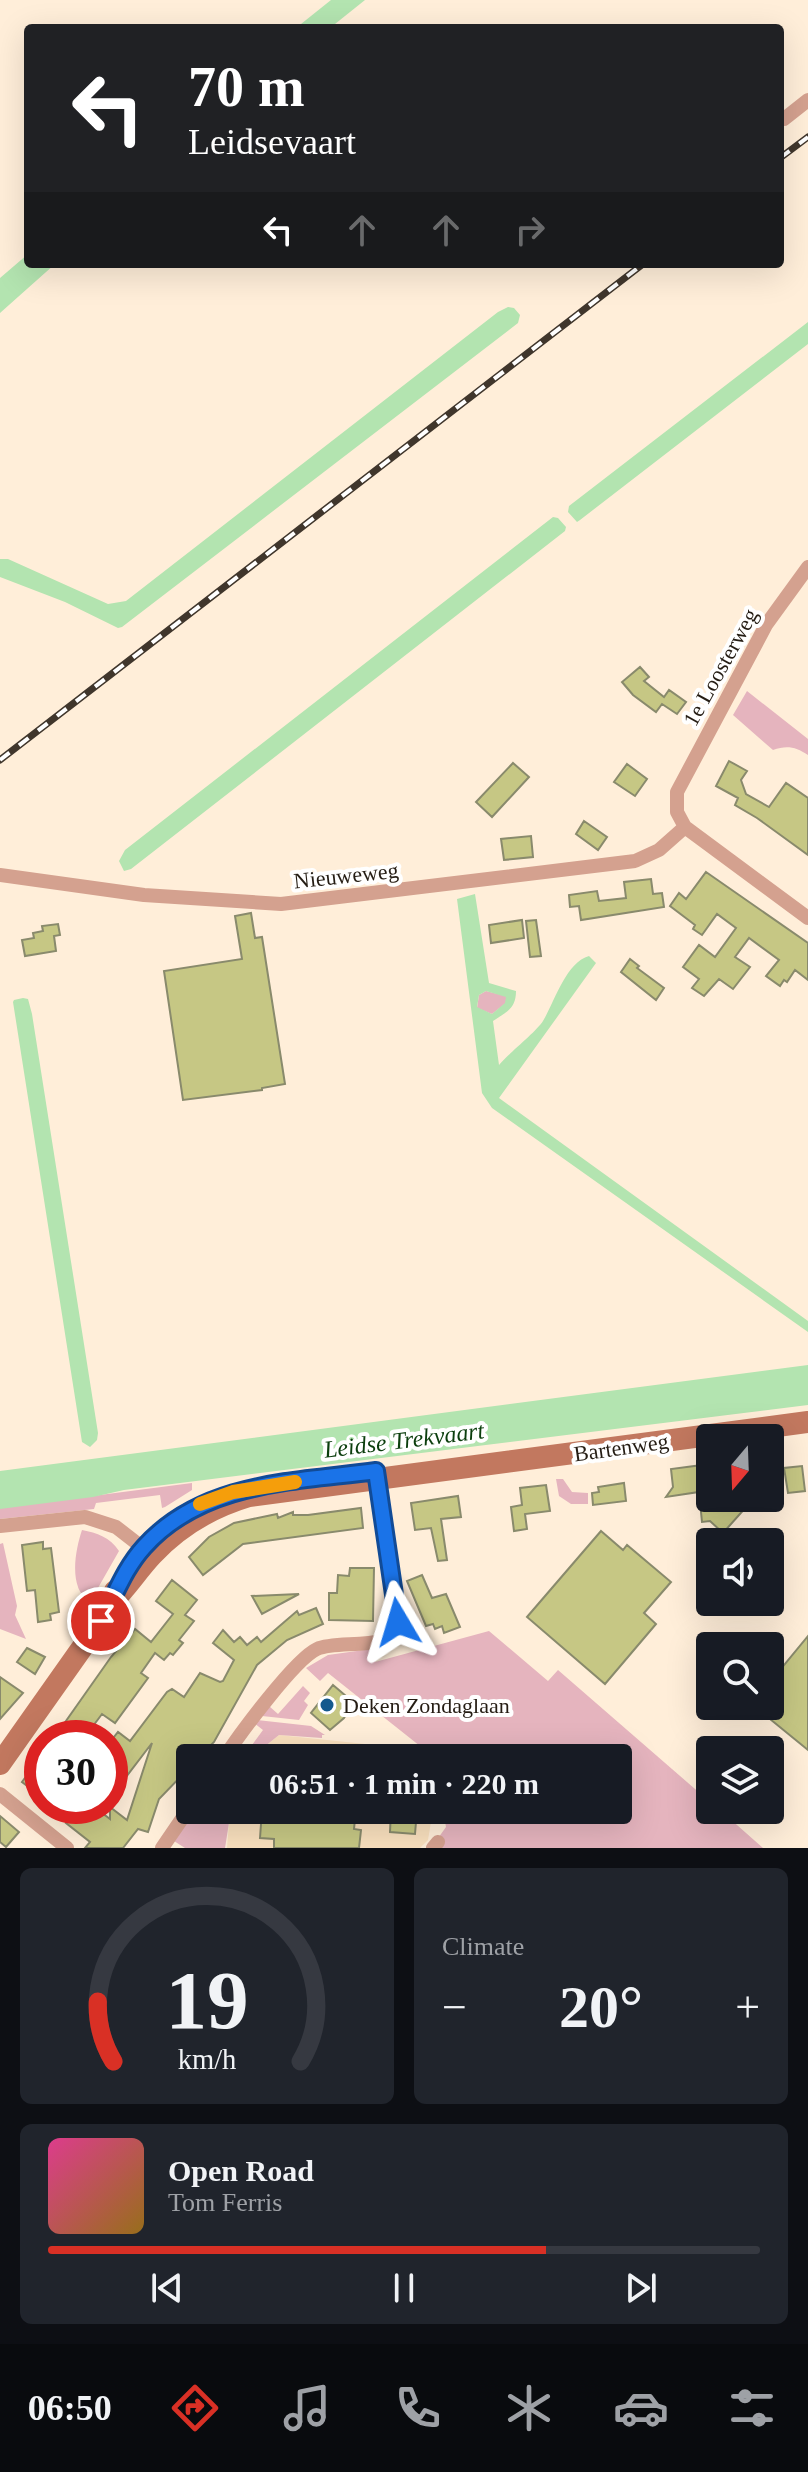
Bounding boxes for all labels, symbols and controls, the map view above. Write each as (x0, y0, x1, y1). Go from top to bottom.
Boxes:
icon: left (56, 56, 160, 160)
text: 70 m (188, 56, 305, 118)
text: Leidsevaart (188, 122, 356, 162)
icon: left (256, 208, 300, 252)
icon: ahead (340, 208, 384, 252)
icon: ahead (424, 208, 468, 252)
icon: right (508, 208, 552, 252)
street label: 1e Loosterweg (678, 604, 763, 730)
street label: Nieuweweg (292, 858, 400, 893)
water label: Leidse Trekvaart (321, 1417, 487, 1463)
north arrow (696, 1424, 784, 1512)
map controls (696, 1424, 784, 1824)
street label: Bartenweg (572, 1428, 670, 1467)
button: sound (696, 1528, 784, 1616)
position arrow (356, 1580, 440, 1664)
pin (67, 1587, 135, 1655)
icon: arrive (79, 1599, 123, 1643)
button: search (696, 1632, 784, 1720)
place label: Deken Zondaglaan (343, 1693, 510, 1718)
marker: Deken Zondaglaan (318, 1696, 336, 1714)
speed limit sign: 30 (24, 1720, 128, 1824)
button: layers (696, 1736, 784, 1824)
text: 06:51 · 1 min · 220 m (269, 1767, 539, 1800)
text: Climate (442, 1932, 524, 1961)
text: 19 (165, 1954, 249, 2046)
text: 20° (559, 1974, 643, 2040)
text: − (442, 1983, 467, 2032)
text: + (735, 1983, 760, 2032)
text: km/h (178, 2044, 236, 2075)
text: Open Road (168, 2154, 314, 2187)
text: Tom Ferris (168, 2188, 282, 2217)
icon: previous (145, 2266, 189, 2310)
icon: pause (382, 2266, 426, 2310)
icon: next (619, 2266, 663, 2310)
icon: directions (167, 2380, 223, 2436)
icon: music (279, 2380, 335, 2436)
icon: phone (390, 2380, 446, 2436)
icon: climate (501, 2380, 557, 2436)
icon: car (613, 2380, 669, 2436)
icon: filters (724, 2380, 780, 2436)
text: 06:50 (28, 2388, 112, 2428)

